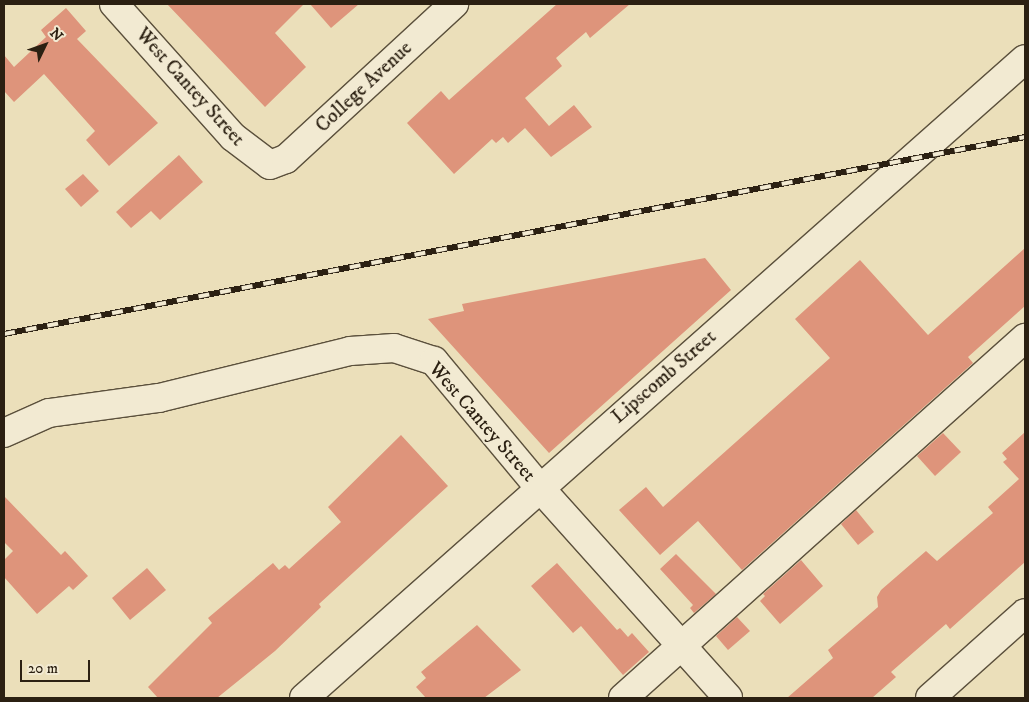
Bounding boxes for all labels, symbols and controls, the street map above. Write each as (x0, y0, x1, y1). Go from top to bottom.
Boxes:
north arrow (20, 20, 70, 70)
street label: West Cantey Street (131, 23, 249, 151)
text: N (46, 25, 67, 45)
street label: College Avenue (311, 36, 417, 138)
street label: Lipscomb Street (607, 325, 721, 429)
street label: West Cantey Street (423, 357, 541, 487)
scale bar (22, 650, 92, 682)
text: 20 m (28, 659, 58, 678)

